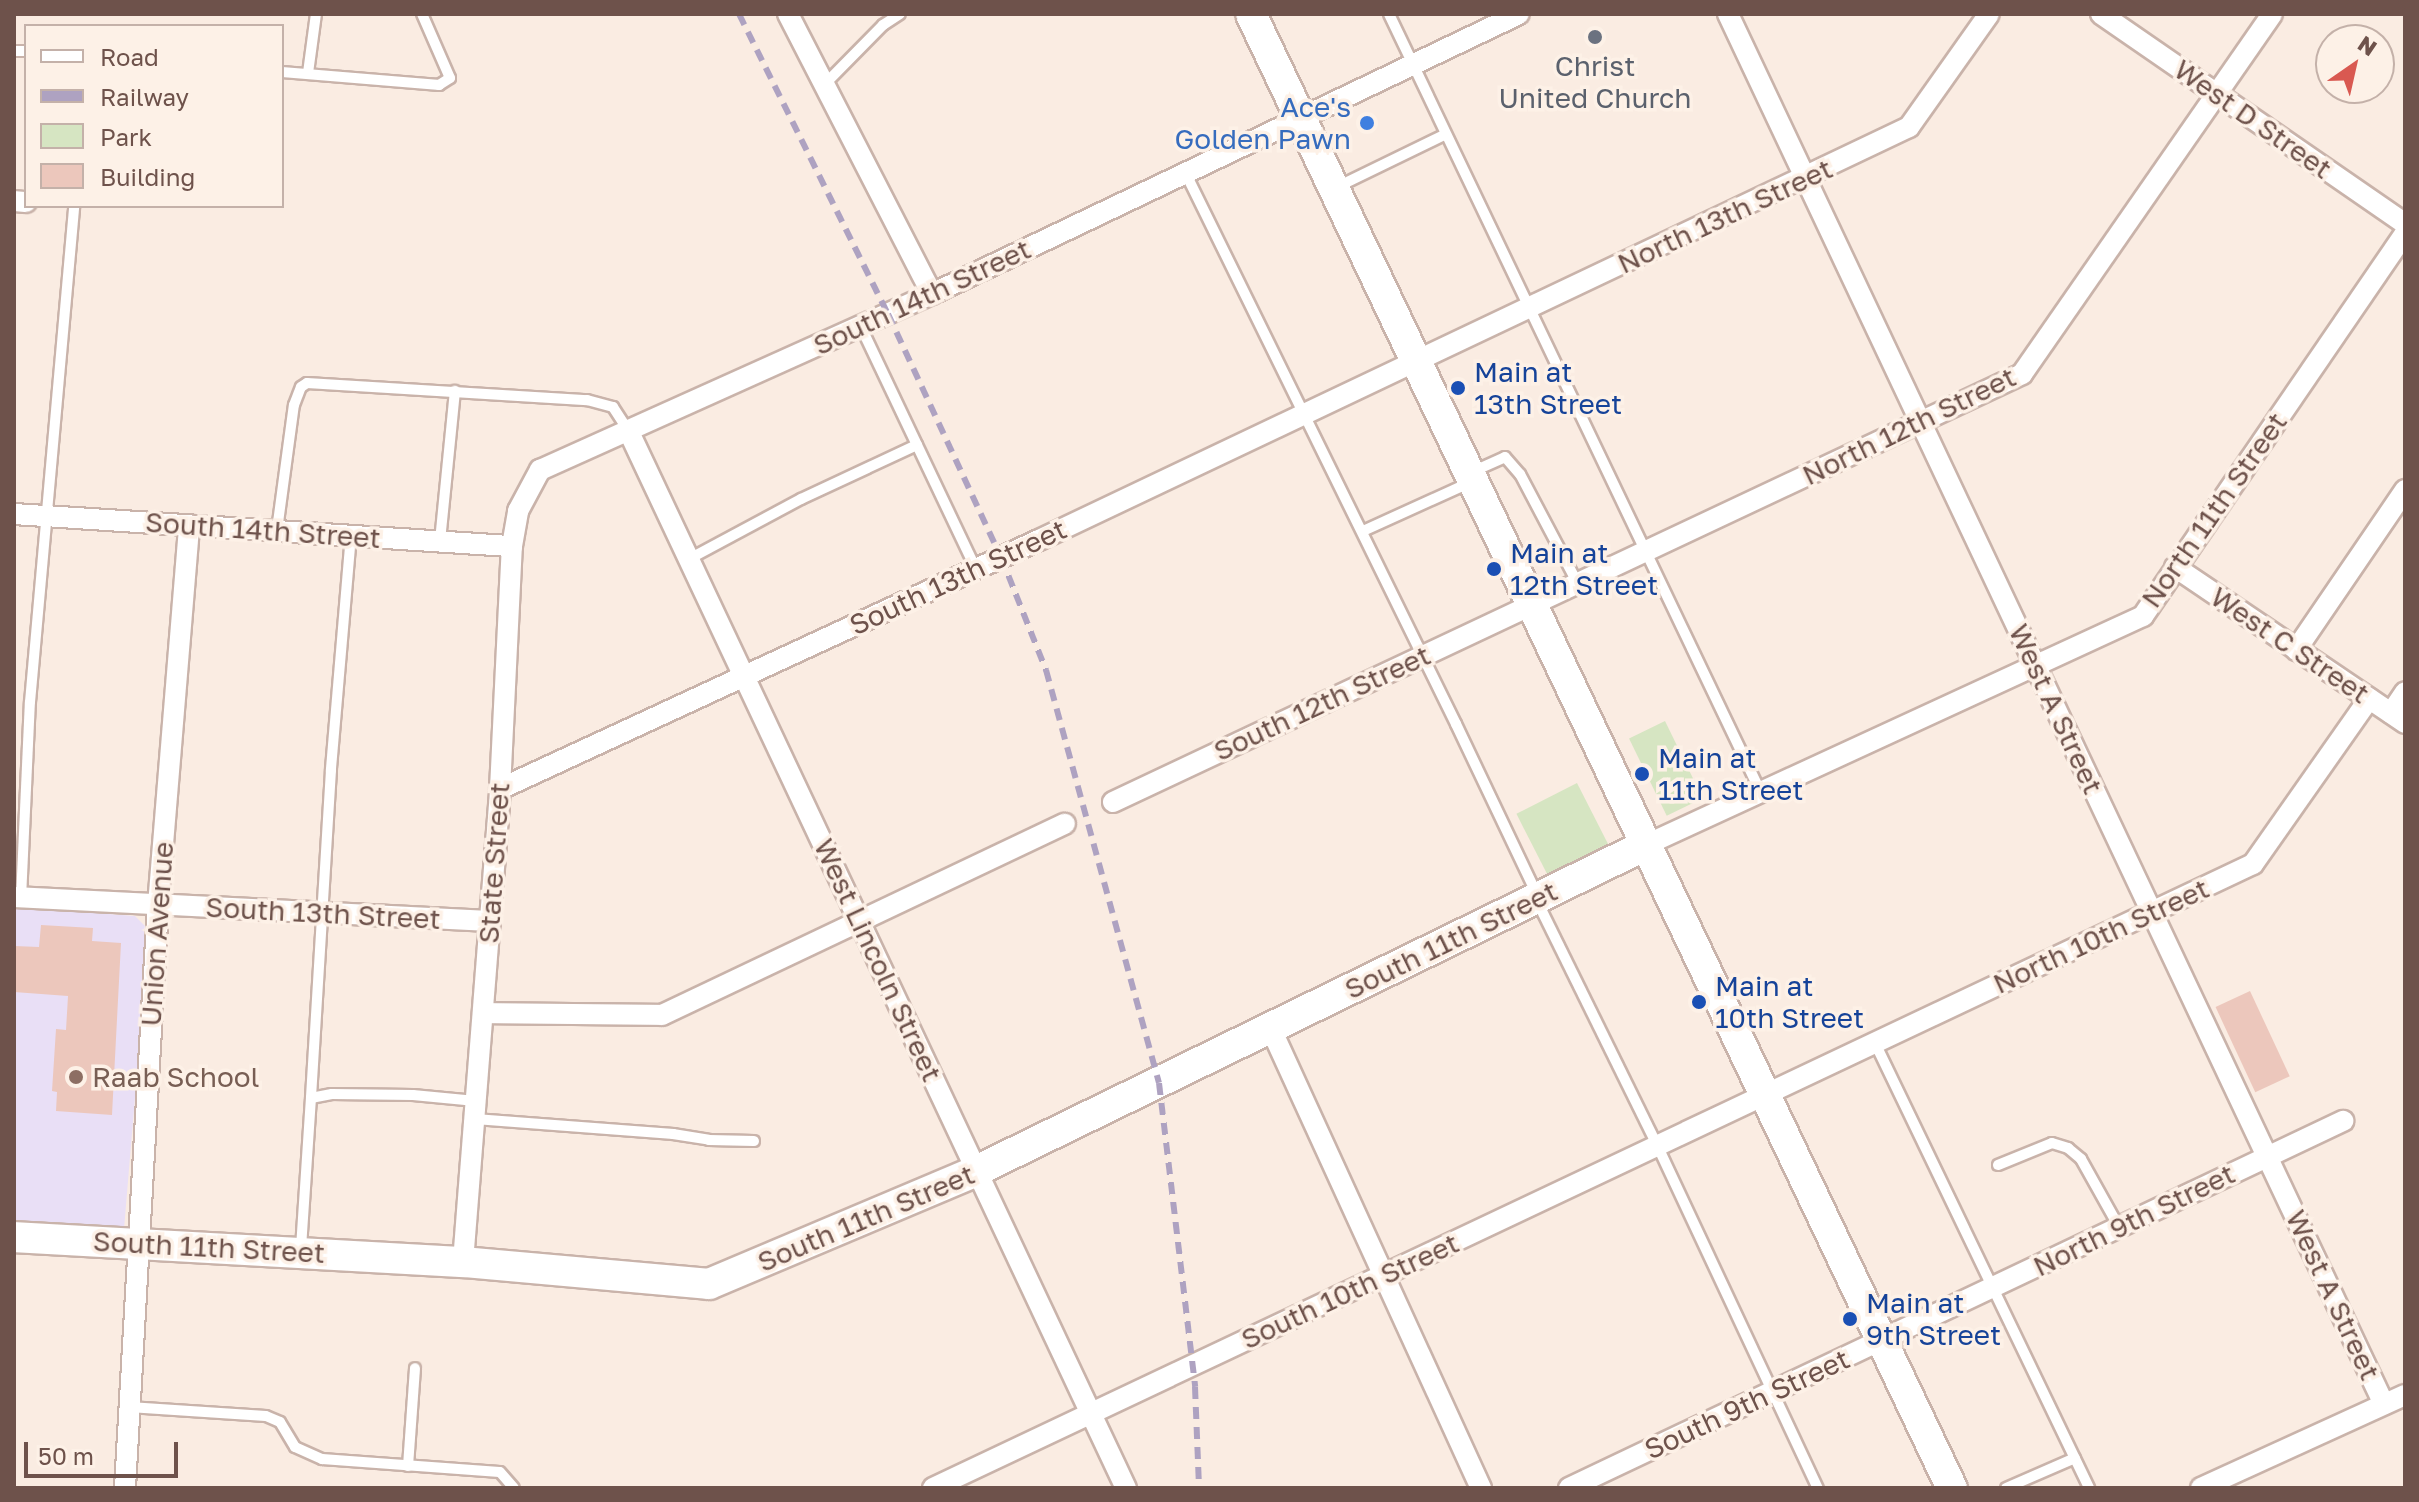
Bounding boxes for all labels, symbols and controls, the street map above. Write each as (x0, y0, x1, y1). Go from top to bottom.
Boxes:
legend (24, 24, 284, 208)
north arrow (2315, 24, 2395, 104)
marker: Christ United Church (1586, 28, 1604, 46)
text: N (2353, 29, 2382, 61)
text: Road (100, 42, 159, 71)
place label: Christ United Church (1498, 49, 1692, 115)
street label: West D Street (2168, 52, 2338, 186)
text: Railway (100, 82, 189, 111)
place label: Ace's Golden Pawn (1175, 90, 1351, 156)
marker: Ace's Golden Pawn (1358, 114, 1376, 132)
text: Park (100, 122, 152, 151)
street label: North 13th Street (1612, 151, 1838, 281)
text: Building (100, 162, 195, 191)
street label: South 14th Street (808, 232, 1036, 362)
place label: Main at 13th Street (1474, 355, 1622, 421)
street label: North 12th Street (1797, 360, 2021, 492)
marker: Main at 13th Street (1449, 379, 1467, 397)
street label: North 11th Street (2134, 406, 2294, 614)
street label: South 14th Street (144, 505, 382, 555)
street label: South 13th Street (844, 512, 1072, 642)
place label: Main at 12th Street (1510, 536, 1658, 602)
marker: Main at 12th Street (1485, 560, 1503, 578)
street label: West C Street (2204, 580, 2376, 710)
street label: West A Street (2002, 619, 2110, 799)
street label: South 12th Street (1208, 638, 1436, 768)
place label: Main at 11th Street (1658, 741, 1803, 807)
marker: Main at 11th Street (1633, 765, 1651, 783)
street label: State Street (472, 781, 516, 945)
street label: West Lincoln Street (807, 833, 949, 1087)
street label: Union Avenue (134, 841, 180, 1027)
street label: North 10th Street (1988, 871, 2214, 1001)
street label: South 11th Street (1339, 874, 1563, 1006)
street label: South 13th Street (205, 890, 441, 936)
place label: Main at 10th Street (1715, 969, 1864, 1035)
marker: Main at 10th Street (1690, 993, 1708, 1011)
place label: Raab School (92, 1060, 260, 1094)
marker: Raab School (67, 1068, 85, 1086)
street label: South 11th Street (752, 1157, 980, 1279)
street label: North 9th Street (2028, 1157, 2240, 1283)
street label: West A Street (2279, 1205, 2387, 1385)
street label: South 11th Street (92, 1224, 326, 1270)
street label: South 10th Street (1236, 1226, 1464, 1356)
place label: Main at 9th Street (1866, 1286, 2001, 1352)
marker: Main at 9th Street (1841, 1310, 1859, 1328)
street label: South 9th Street (1639, 1342, 1855, 1466)
scale bar (28, 1426, 182, 1476)
text: 50 m (38, 1441, 94, 1470)

